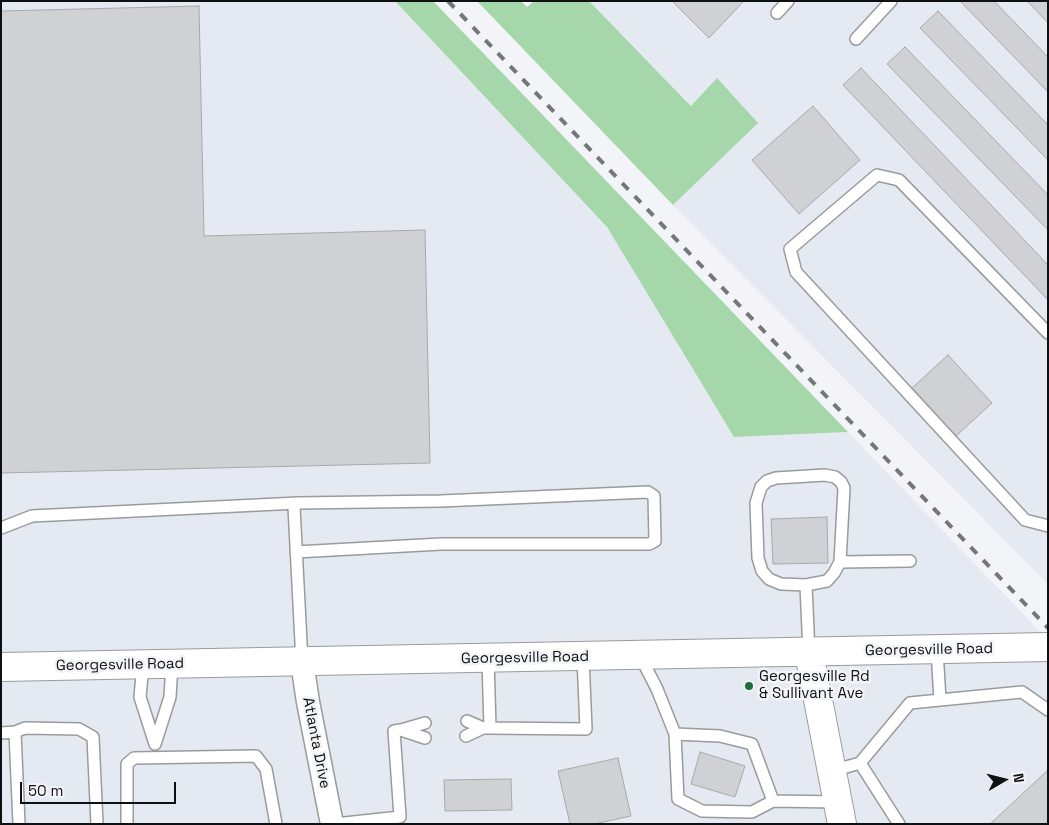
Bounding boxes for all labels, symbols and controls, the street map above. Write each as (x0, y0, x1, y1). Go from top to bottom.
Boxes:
street label: Georgesville Road (865, 640, 993, 660)
street label: Georgesville Road (461, 648, 589, 668)
street label: Georgesville Road (56, 655, 184, 675)
place label: Georgesville Rd & Sullivant Ave (759, 668, 870, 703)
marker: Georgesville Rd & Sullivant Ave (743, 680, 755, 692)
street label: Atlanta Drive (298, 696, 334, 790)
north arrow (979, 755, 1029, 805)
scale bar (22, 772, 179, 804)
text: N (1009, 772, 1028, 784)
text: 50 m (28, 781, 63, 800)

